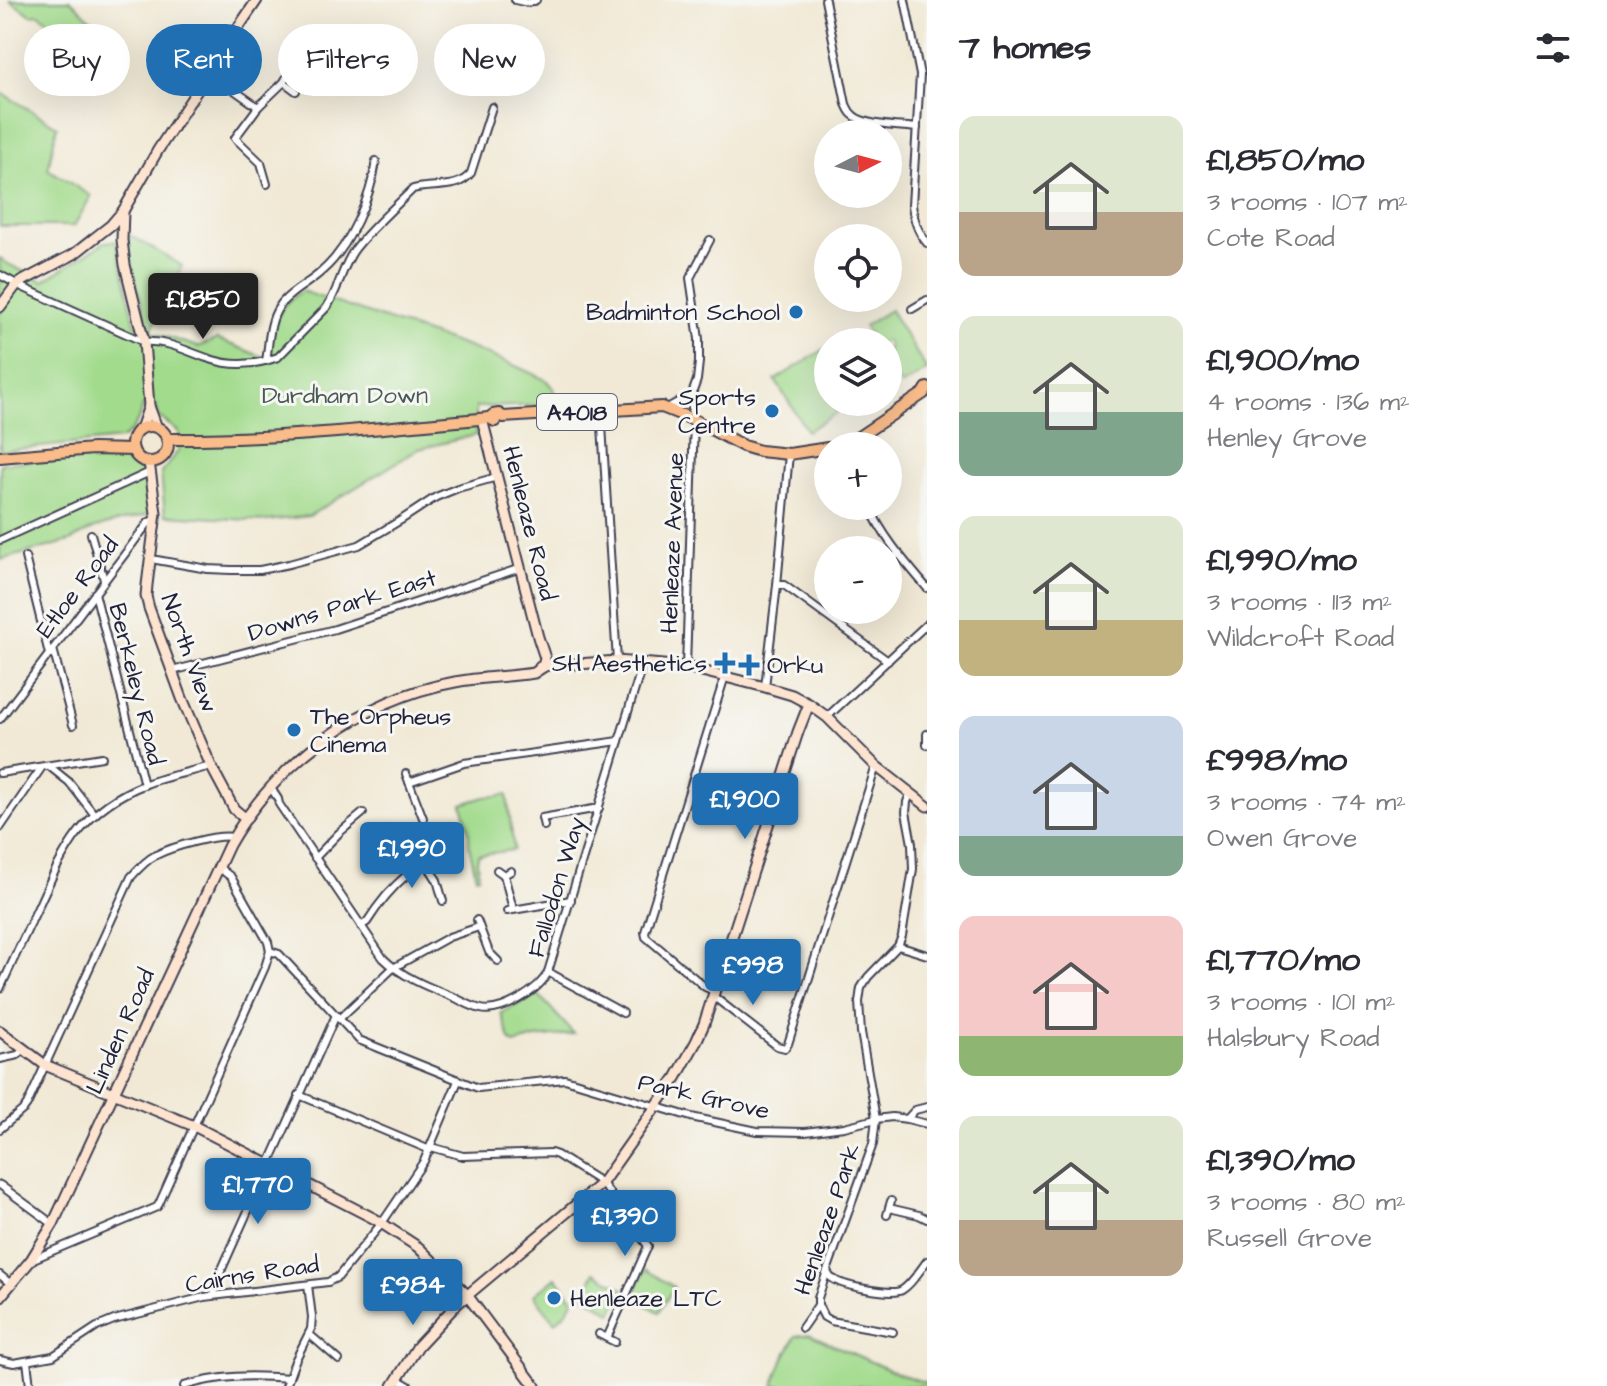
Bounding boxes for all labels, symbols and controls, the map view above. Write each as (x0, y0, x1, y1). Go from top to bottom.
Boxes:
chip: Buy (24, 24, 130, 96)
chip: Rent (146, 24, 262, 96)
chip: Filters (278, 24, 418, 96)
chip: New (434, 24, 545, 96)
text: 7 homes (959, 24, 1091, 72)
icon: filters (1531, 26, 1575, 70)
north arrow (814, 120, 902, 208)
map controls (814, 120, 902, 624)
text: £1,850/mo (1207, 136, 1364, 184)
icon: home (1023, 148, 1119, 244)
text: 3 rooms · 107 m² (1207, 184, 1408, 220)
text: Cote Road (1207, 220, 1335, 256)
button: locate (814, 224, 902, 312)
pin: £1,850 (138, 273, 268, 341)
text: £1,850 (166, 281, 240, 317)
place label: Badminton School (586, 296, 780, 330)
marker: Badminton School (787, 303, 805, 321)
button: layers (814, 328, 902, 416)
text: £1,900/mo (1207, 336, 1359, 384)
icon: home (1023, 348, 1119, 444)
park label: Durdham Down (262, 379, 428, 413)
place label: Sports Centre (678, 381, 756, 443)
text: 4 rooms · 136 m² (1207, 384, 1410, 420)
road number: A4018 (537, 394, 617, 430)
marker: Sports Centre (763, 402, 781, 420)
text: Henley Grove (1207, 420, 1367, 456)
button: + (814, 432, 902, 520)
street label: Henleaze Road (493, 442, 565, 604)
street label: Henleaze Avenue (653, 452, 693, 634)
street label: Etloe Road (28, 530, 127, 645)
button: − (814, 536, 902, 624)
text: £1,990/mo (1207, 536, 1357, 584)
icon: home (1023, 548, 1119, 644)
street label: Downs Park East (244, 561, 441, 651)
text: 3 rooms · 113 m² (1207, 584, 1392, 620)
street label: North View (152, 589, 226, 717)
street label: Berkeley Road (99, 600, 173, 769)
text: Wildcroft Road (1207, 620, 1394, 656)
place label: SH Aesthetics (552, 647, 707, 681)
place label: Orku (767, 649, 823, 683)
marker: SH Aesthetics (714, 652, 736, 674)
marker: Orku (738, 654, 760, 676)
place label: The Orpheus Cinema (310, 700, 451, 762)
marker: The Orpheus Cinema (285, 721, 303, 739)
text: £998/mo (1207, 736, 1347, 784)
icon: home (1023, 748, 1119, 844)
pin: £1,900 (680, 773, 810, 841)
text: £1,900 (710, 781, 780, 817)
text: 3 rooms · 74 m² (1207, 784, 1406, 820)
street label: Fallodon Way (519, 813, 595, 962)
text: Owen Grove (1207, 820, 1357, 856)
pin: £1,990 (347, 822, 477, 890)
text: £1,990 (378, 830, 446, 866)
text: £1,770/mo (1207, 936, 1360, 984)
pin: £998 (706, 939, 800, 1007)
text: £998 (723, 947, 783, 983)
icon: home (1023, 948, 1119, 1044)
street label: Linden Road (78, 963, 164, 1100)
text: 3 rooms · 101 m² (1207, 984, 1395, 1020)
text: Halsbury Road (1207, 1020, 1380, 1056)
street label: Park Grove (635, 1065, 773, 1129)
text: £1,390/mo (1207, 1136, 1355, 1184)
street label: Henleaze Park (786, 1139, 870, 1300)
icon: home (1023, 1148, 1119, 1244)
pin: £1,770 (193, 1158, 323, 1226)
text: £1,770 (223, 1166, 293, 1202)
text: 3 rooms · 80 m² (1207, 1184, 1406, 1220)
pin: £1,390 (560, 1190, 690, 1258)
text: £1,390 (592, 1198, 658, 1234)
text: Russell Grove (1207, 1220, 1372, 1256)
street label: Cairns Road (183, 1248, 321, 1302)
pin: £984 (366, 1259, 460, 1327)
text: £984 (381, 1267, 445, 1303)
place label: Henleaze LTC (570, 1282, 722, 1316)
marker: Henleaze LTC (545, 1289, 563, 1307)

